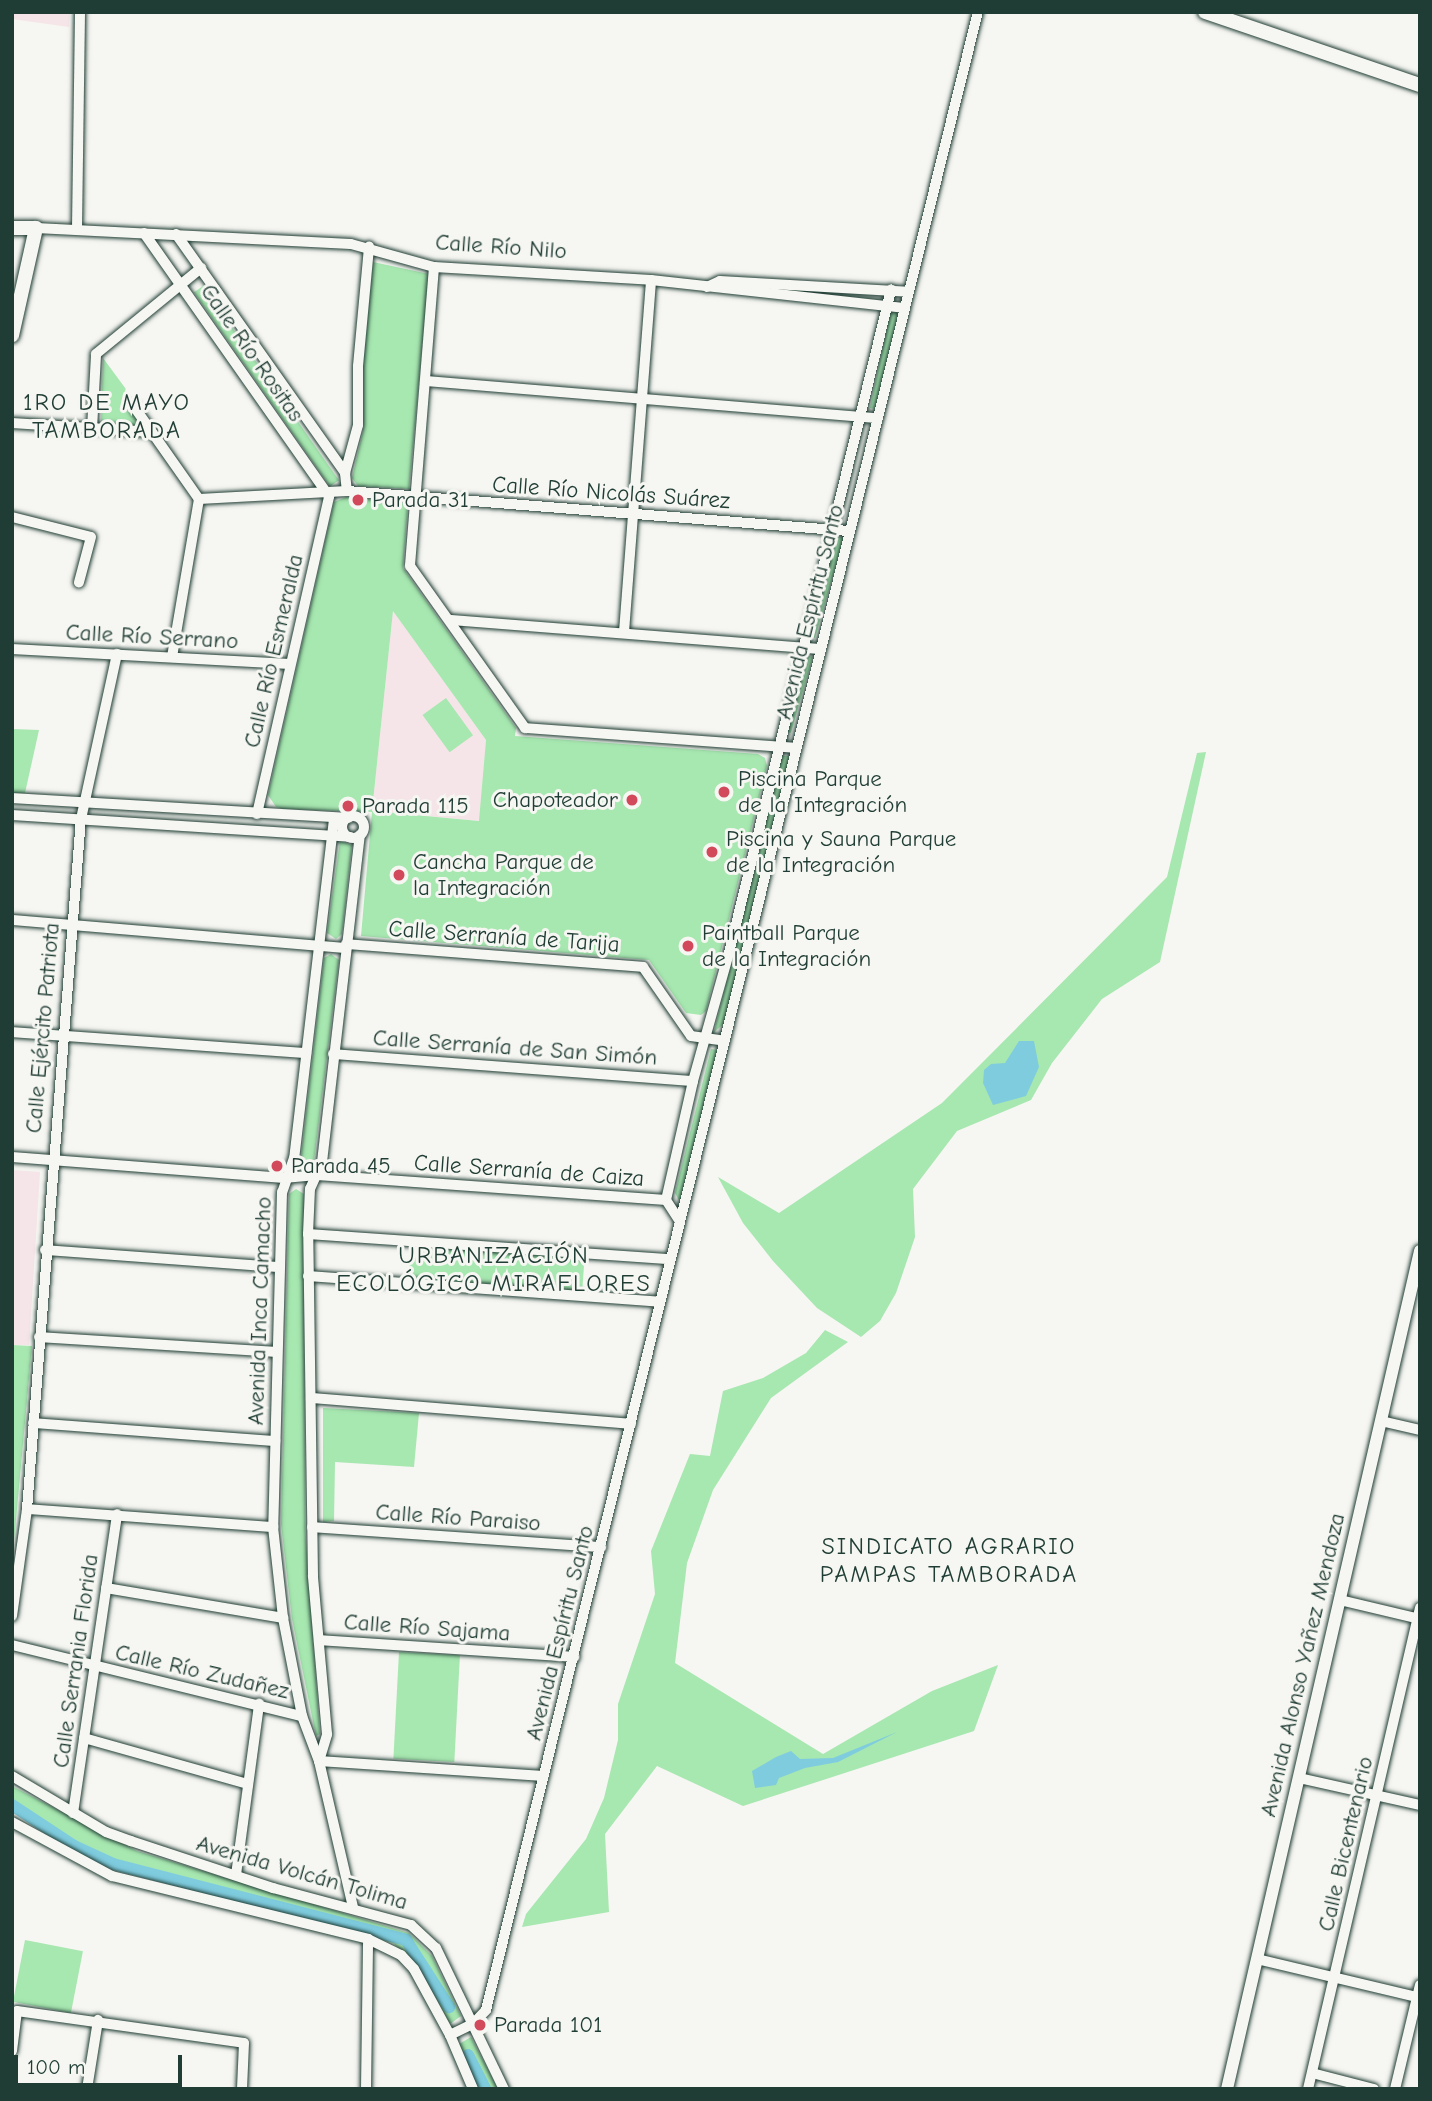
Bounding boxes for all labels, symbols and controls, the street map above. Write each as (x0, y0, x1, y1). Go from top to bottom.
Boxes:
street label: Calle Río Nilo (434, 229, 568, 265)
street label: Calle Río Rositas (194, 279, 310, 427)
district label: 1RO DE MAYO TAMBORADA (24, 389, 190, 445)
street label: Calle Río Nicolás Suárez (491, 471, 731, 515)
place label: Parada 31 (372, 486, 469, 514)
marker: Parada 31 (350, 492, 366, 508)
street label: Avenida Espíritu Santo (770, 502, 850, 722)
street label: Calle Río Esmeralda (238, 552, 310, 750)
street label: Calle Río Serrano (65, 619, 239, 655)
place label: Piscina Parque de la Integración (738, 765, 907, 819)
marker: Piscina Parque de la Integración (716, 784, 732, 800)
place label: Chapoteador (493, 786, 618, 814)
place label: Parada 115 (362, 792, 469, 820)
marker: Chapoteador (624, 792, 640, 808)
marker: Parada 115 (340, 798, 356, 814)
place label: Piscina y Sauna Parque de la Integración (726, 825, 956, 879)
marker: Piscina y Sauna Parque de la Integración (704, 844, 720, 860)
place label: Cancha Parque de la Integración (413, 848, 594, 902)
marker: Cancha Parque de la Integración (391, 867, 407, 883)
street label: Calle Serranía de Tarija (388, 915, 620, 959)
place label: Paintball Parque de la Integración (702, 919, 871, 973)
street label: Calle Ejército Patriota (20, 922, 66, 1134)
marker: Paintball Parque de la Integración (680, 938, 696, 954)
street label: Calle Serranía de San Simón (372, 1024, 658, 1072)
street label: Calle Serranía de Caiza (413, 1149, 645, 1193)
place label: Parada 45 (291, 1152, 391, 1180)
marker: Parada 45 (269, 1158, 285, 1174)
street label: Avenida Inca Camacho (242, 1196, 278, 1426)
district label: URBANIZACIÓN ECOLÓGICO MIRAFLORES (339, 1242, 649, 1298)
street label: Calle Río Paraiso (375, 1498, 541, 1538)
street label: Avenida Alonso Yañez Mendoza (1255, 1510, 1351, 1820)
street label: Avenida Espíritu Santo (520, 1523, 600, 1743)
district label: SINDICATO AGRARIO PAMPAS TAMBORADA (822, 1533, 1076, 1589)
street label: Calle Serrania Florida (47, 1552, 105, 1770)
street label: Calle Río Sajama (343, 1608, 511, 1648)
street label: Calle Río Zudañez (112, 1639, 292, 1705)
street label: Calle Bicentenario (1312, 1754, 1380, 1934)
street label: Avenida Volcán Tolima (193, 1830, 411, 1916)
place label: Parada 101 (494, 2011, 602, 2039)
marker: Parada 101 (472, 2017, 488, 2033)
scale bar (18, 2042, 186, 2086)
text: 100 m (27, 2055, 85, 2079)

